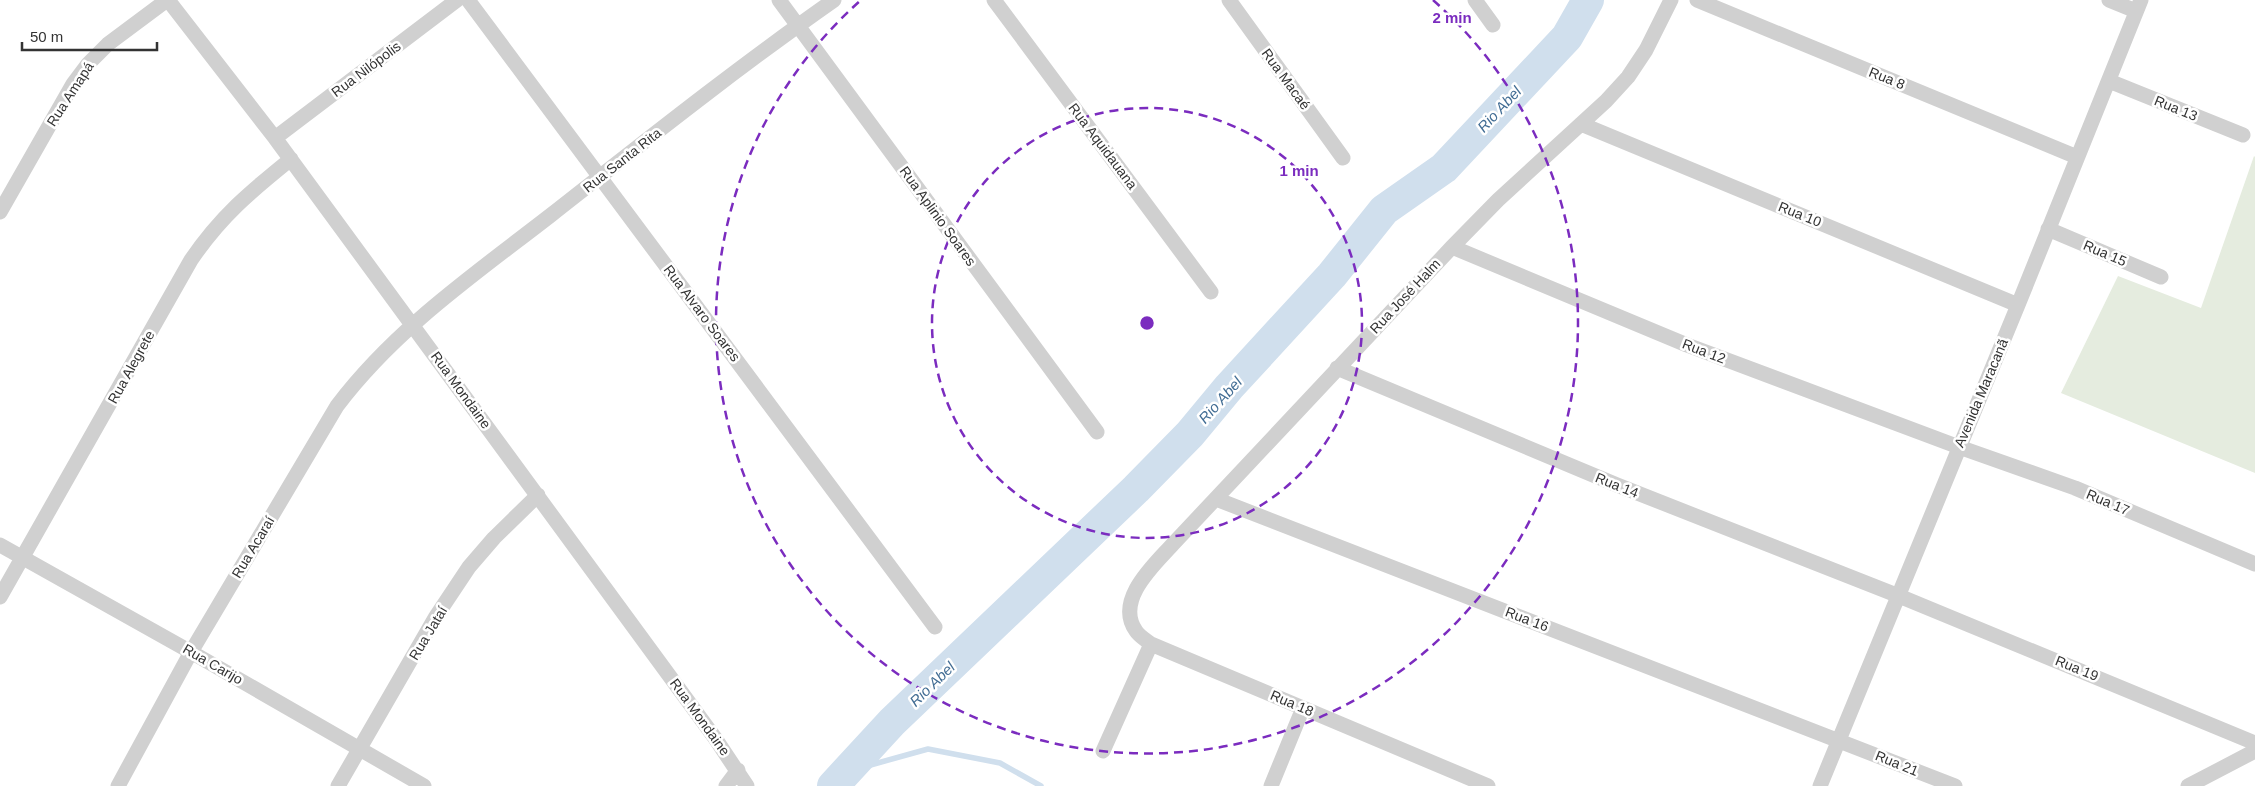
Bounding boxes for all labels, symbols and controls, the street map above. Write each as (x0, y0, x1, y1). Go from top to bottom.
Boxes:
text: 2 min (1432, 9, 1472, 26)
scale bar (22, 20, 158, 52)
text: 50 m (30, 28, 63, 45)
street label: Rua Nilópolis (328, 38, 404, 100)
street label: Rua Macaé (1258, 45, 1314, 113)
street label: Rua Amapá (43, 59, 97, 129)
street label: Rua 8 (1867, 64, 1908, 92)
water label: Rio Abel (1474, 82, 1525, 135)
street label: Rua 13 (2152, 92, 2200, 124)
street label: Rua Aquidauana (1065, 100, 1141, 192)
street label: Rua Santa Rita (580, 124, 664, 196)
text: 1 min (1279, 162, 1319, 179)
street label: Rua Aplinio Soares (897, 163, 979, 269)
street label: Rua 10 (1776, 198, 1824, 230)
street label: Rua 15 (2081, 237, 2129, 269)
street label: Rua José Halm (1367, 256, 1443, 336)
street label: Rua Alvaro Soares (660, 262, 744, 364)
centre of rings (1138, 314, 1156, 332)
street label: Rua Alegrete (104, 328, 158, 406)
street label: Rua 12 (1680, 335, 1728, 367)
street label: Avenida Maracanã (1951, 336, 2011, 450)
street label: Rua Mondaine (428, 348, 494, 432)
water label: Rio Abel (1195, 373, 1246, 427)
street label: Rua 14 (1593, 469, 1641, 501)
street label: Rua 17 (2084, 486, 2132, 518)
street label: Rua Acaraí (228, 513, 278, 581)
street label: Rua Jataí (406, 603, 450, 663)
street label: Rua 16 (1503, 603, 1551, 635)
street label: Rua Carijo (180, 641, 246, 688)
street label: Rua 19 (2053, 652, 2101, 684)
water label: Rio Abel (906, 658, 959, 710)
street label: Rua Mondaine (667, 675, 733, 759)
street label: Rua 18 (1268, 687, 1316, 719)
street label: Rua 21 (1873, 747, 1921, 779)

